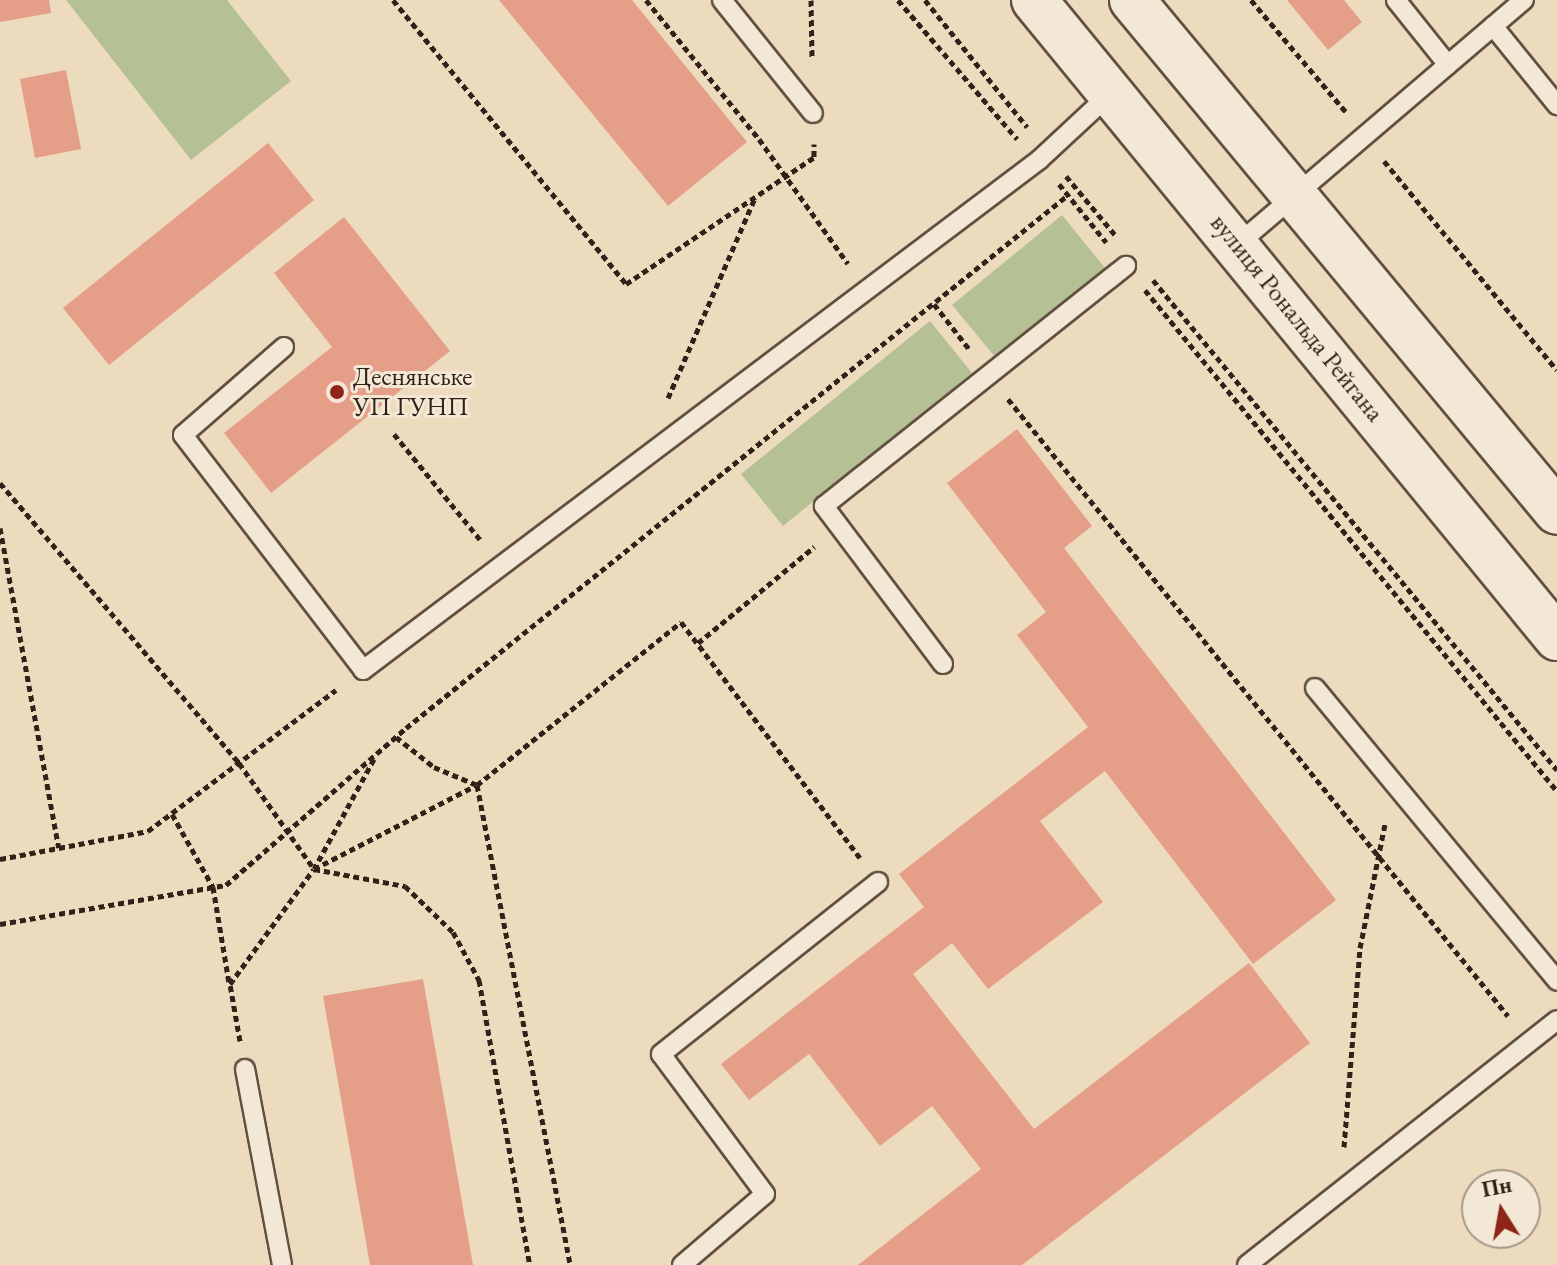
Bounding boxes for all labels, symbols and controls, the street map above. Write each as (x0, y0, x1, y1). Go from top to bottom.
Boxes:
street label: вулиця Рональда Рейгана (1204, 208, 1390, 428)
place label: Деснянське УП ГУНП (353, 361, 472, 422)
marker: Деснянське УП ГУНП (328, 383, 346, 401)
north arrow (1461, 1169, 1541, 1249)
text: Пн (1479, 1170, 1514, 1204)

